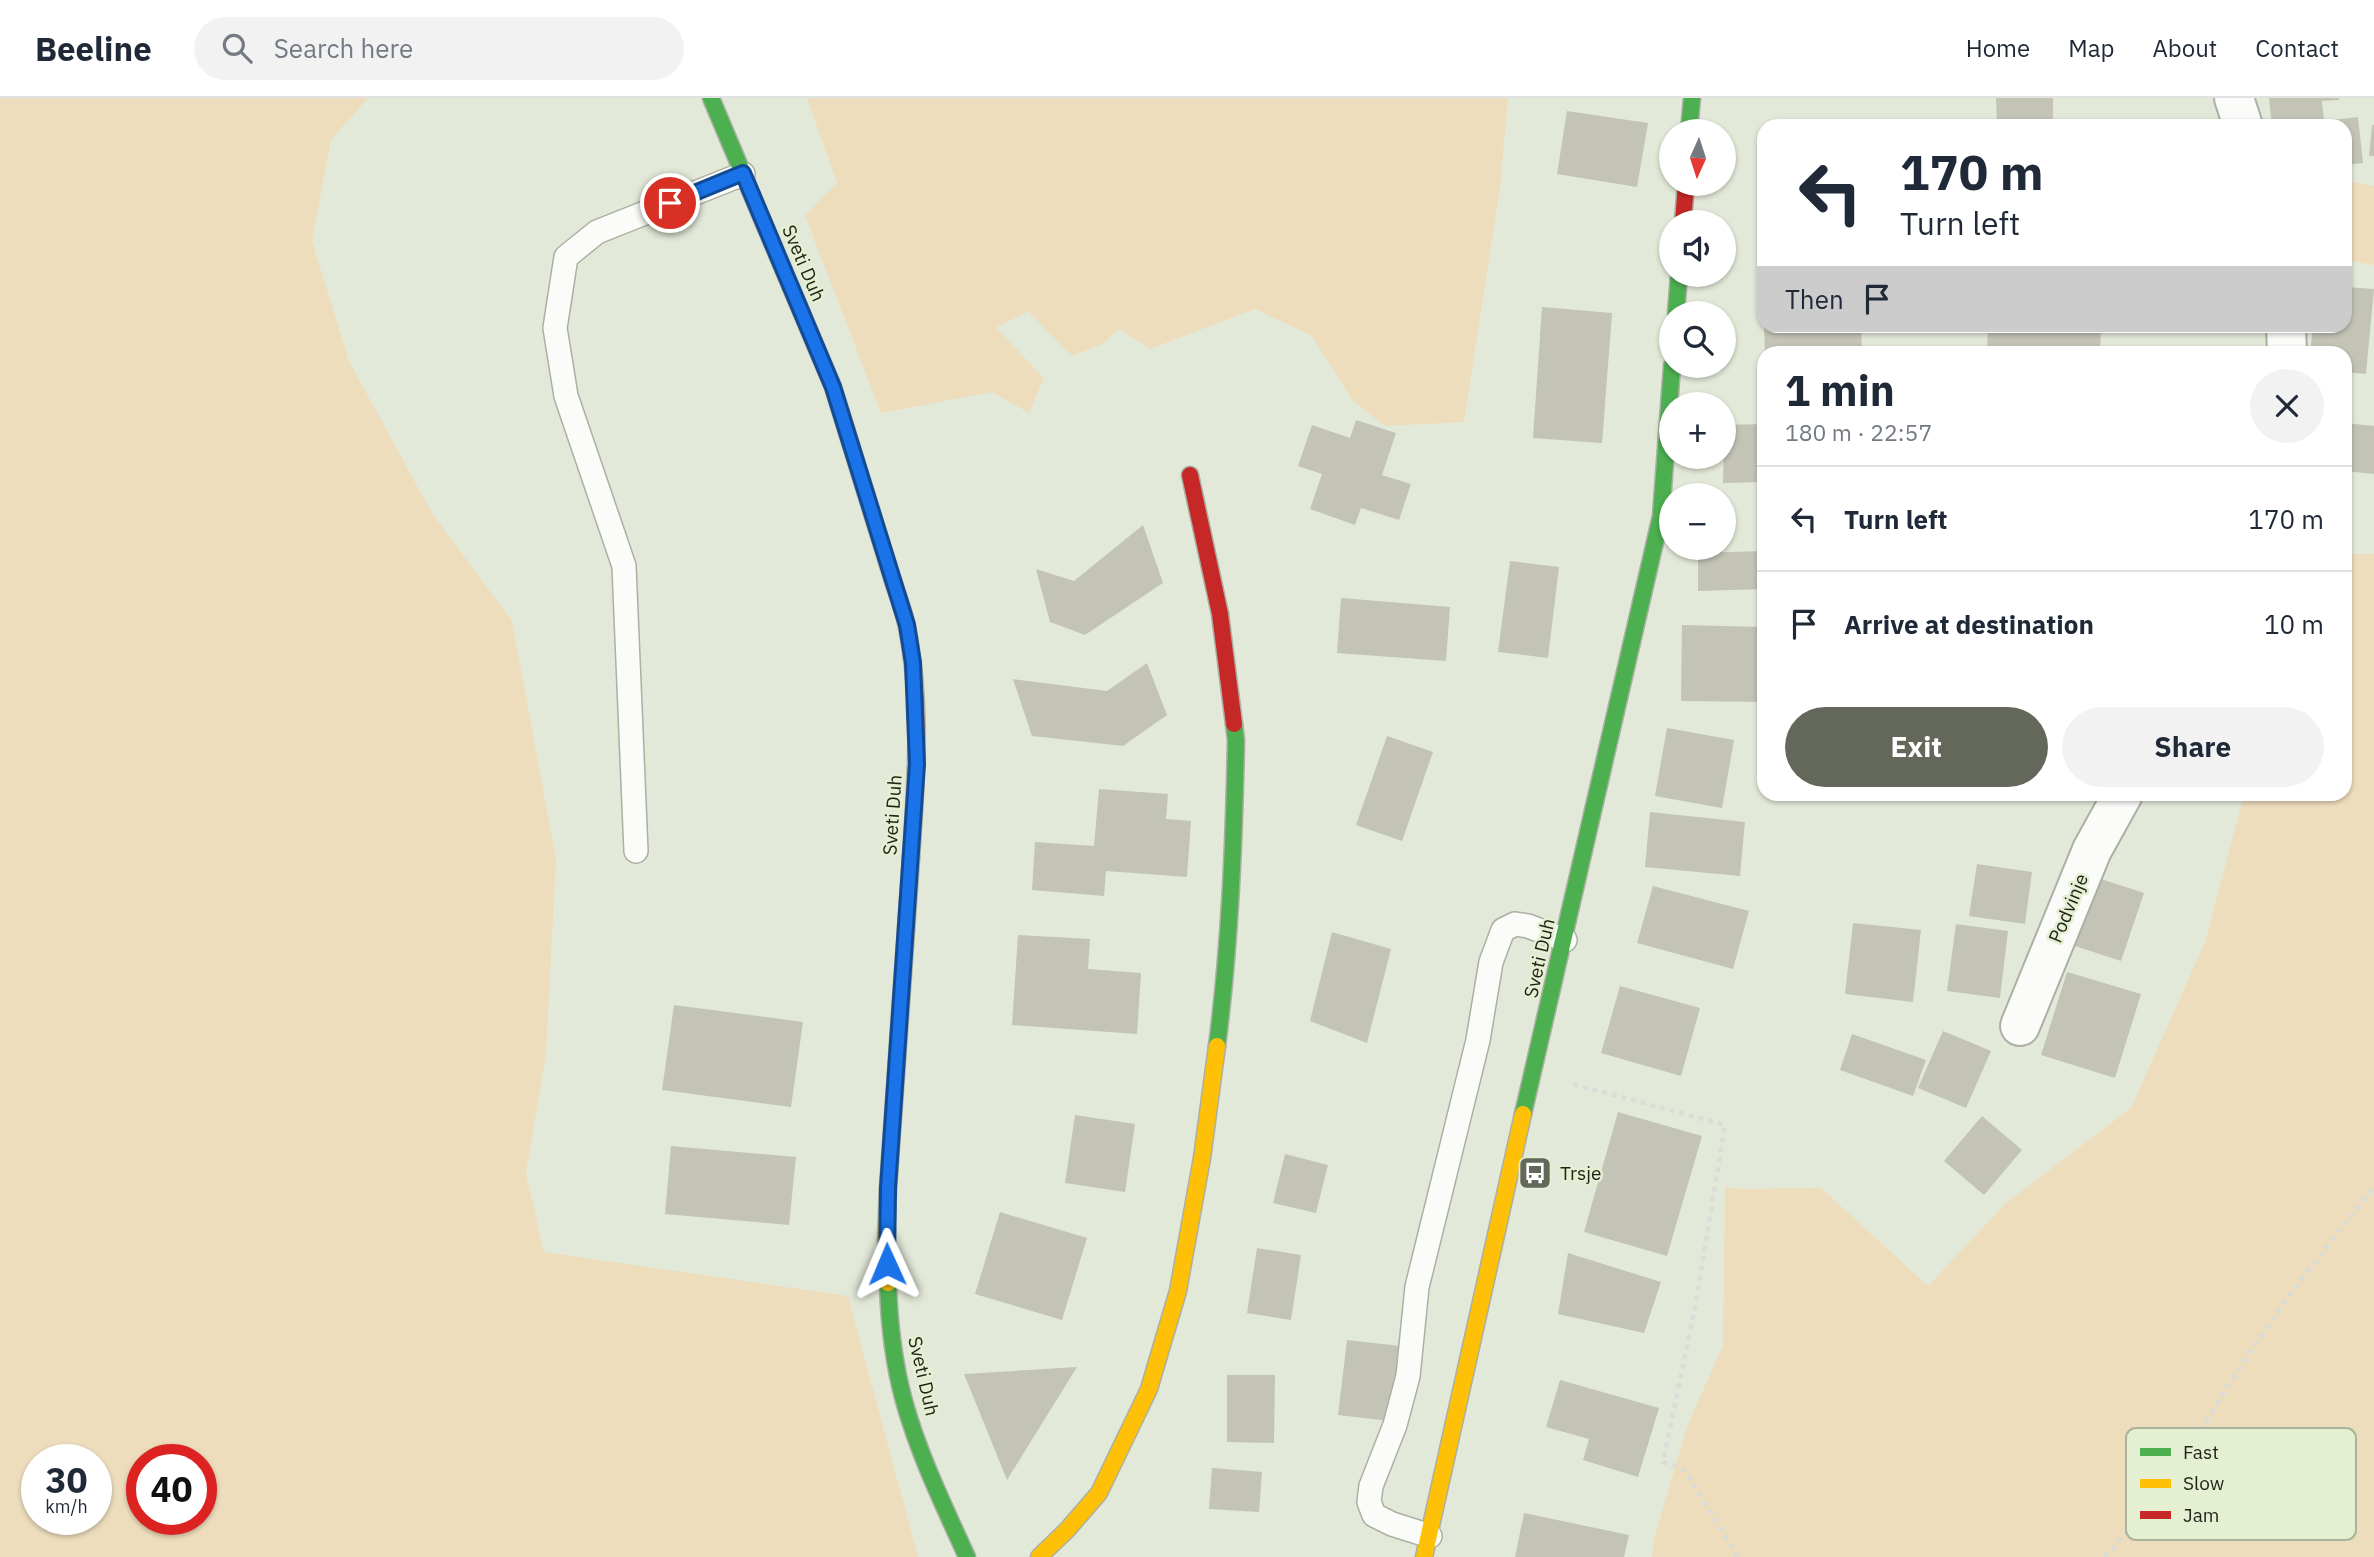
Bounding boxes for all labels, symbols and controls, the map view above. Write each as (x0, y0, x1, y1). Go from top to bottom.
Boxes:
search box (194, 17, 684, 80)
text: Beeline (35, 27, 152, 70)
icon: search (218, 29, 256, 67)
text: Search here (274, 31, 413, 65)
text: Home (1966, 32, 2030, 64)
text: Map (2068, 32, 2114, 64)
text: About (2152, 32, 2217, 64)
text: Contact (2255, 32, 2339, 64)
north arrow (1659, 119, 1736, 196)
map controls (1659, 119, 1736, 560)
text: 170 m (1900, 140, 2044, 203)
icon: left (1785, 147, 1876, 238)
pin (640, 173, 700, 233)
icon: arrive (651, 184, 689, 222)
text: Turn left (1900, 202, 2020, 244)
button: sound (1659, 210, 1736, 287)
street label: Sveti Duh (777, 221, 831, 305)
icon: arrive (1858, 280, 1896, 318)
text: Then (1785, 282, 1844, 316)
button: search (1659, 301, 1736, 378)
text: 1 min (1785, 363, 1895, 418)
button: close (2250, 369, 2324, 443)
button: + (1659, 392, 1736, 469)
text: 180 m · 22:57 (1785, 417, 1932, 447)
button: − (1659, 483, 1736, 560)
icon: left (1785, 500, 1823, 538)
text: Turn left (1844, 502, 1947, 536)
text: 170 m (2248, 502, 2324, 536)
icon: arrive (1785, 605, 1823, 643)
text: Arrive at destination (1844, 607, 2094, 641)
text: 10 m (2264, 607, 2324, 641)
button: Exit (1785, 707, 2048, 787)
button: Share (2062, 707, 2324, 787)
street label: Sveti Duh (877, 774, 907, 856)
street label: Podvinje (2043, 870, 2093, 946)
street label: Sveti Duh (1518, 916, 1560, 1000)
bus stop icon: Trsje (1516, 1154, 1554, 1192)
place label: Trsje (1560, 1161, 1601, 1185)
position arrow (850, 1227, 924, 1301)
street label: Sveti Duh (903, 1334, 945, 1418)
legend (2126, 1428, 2356, 1540)
text: Fast (2183, 1440, 2219, 1464)
speed limit sign: 40 (126, 1444, 217, 1535)
text: 30 (45, 1457, 88, 1503)
text: Slow (2183, 1471, 2224, 1495)
text: km/h (45, 1495, 88, 1518)
text: Jam (2183, 1503, 2219, 1527)

